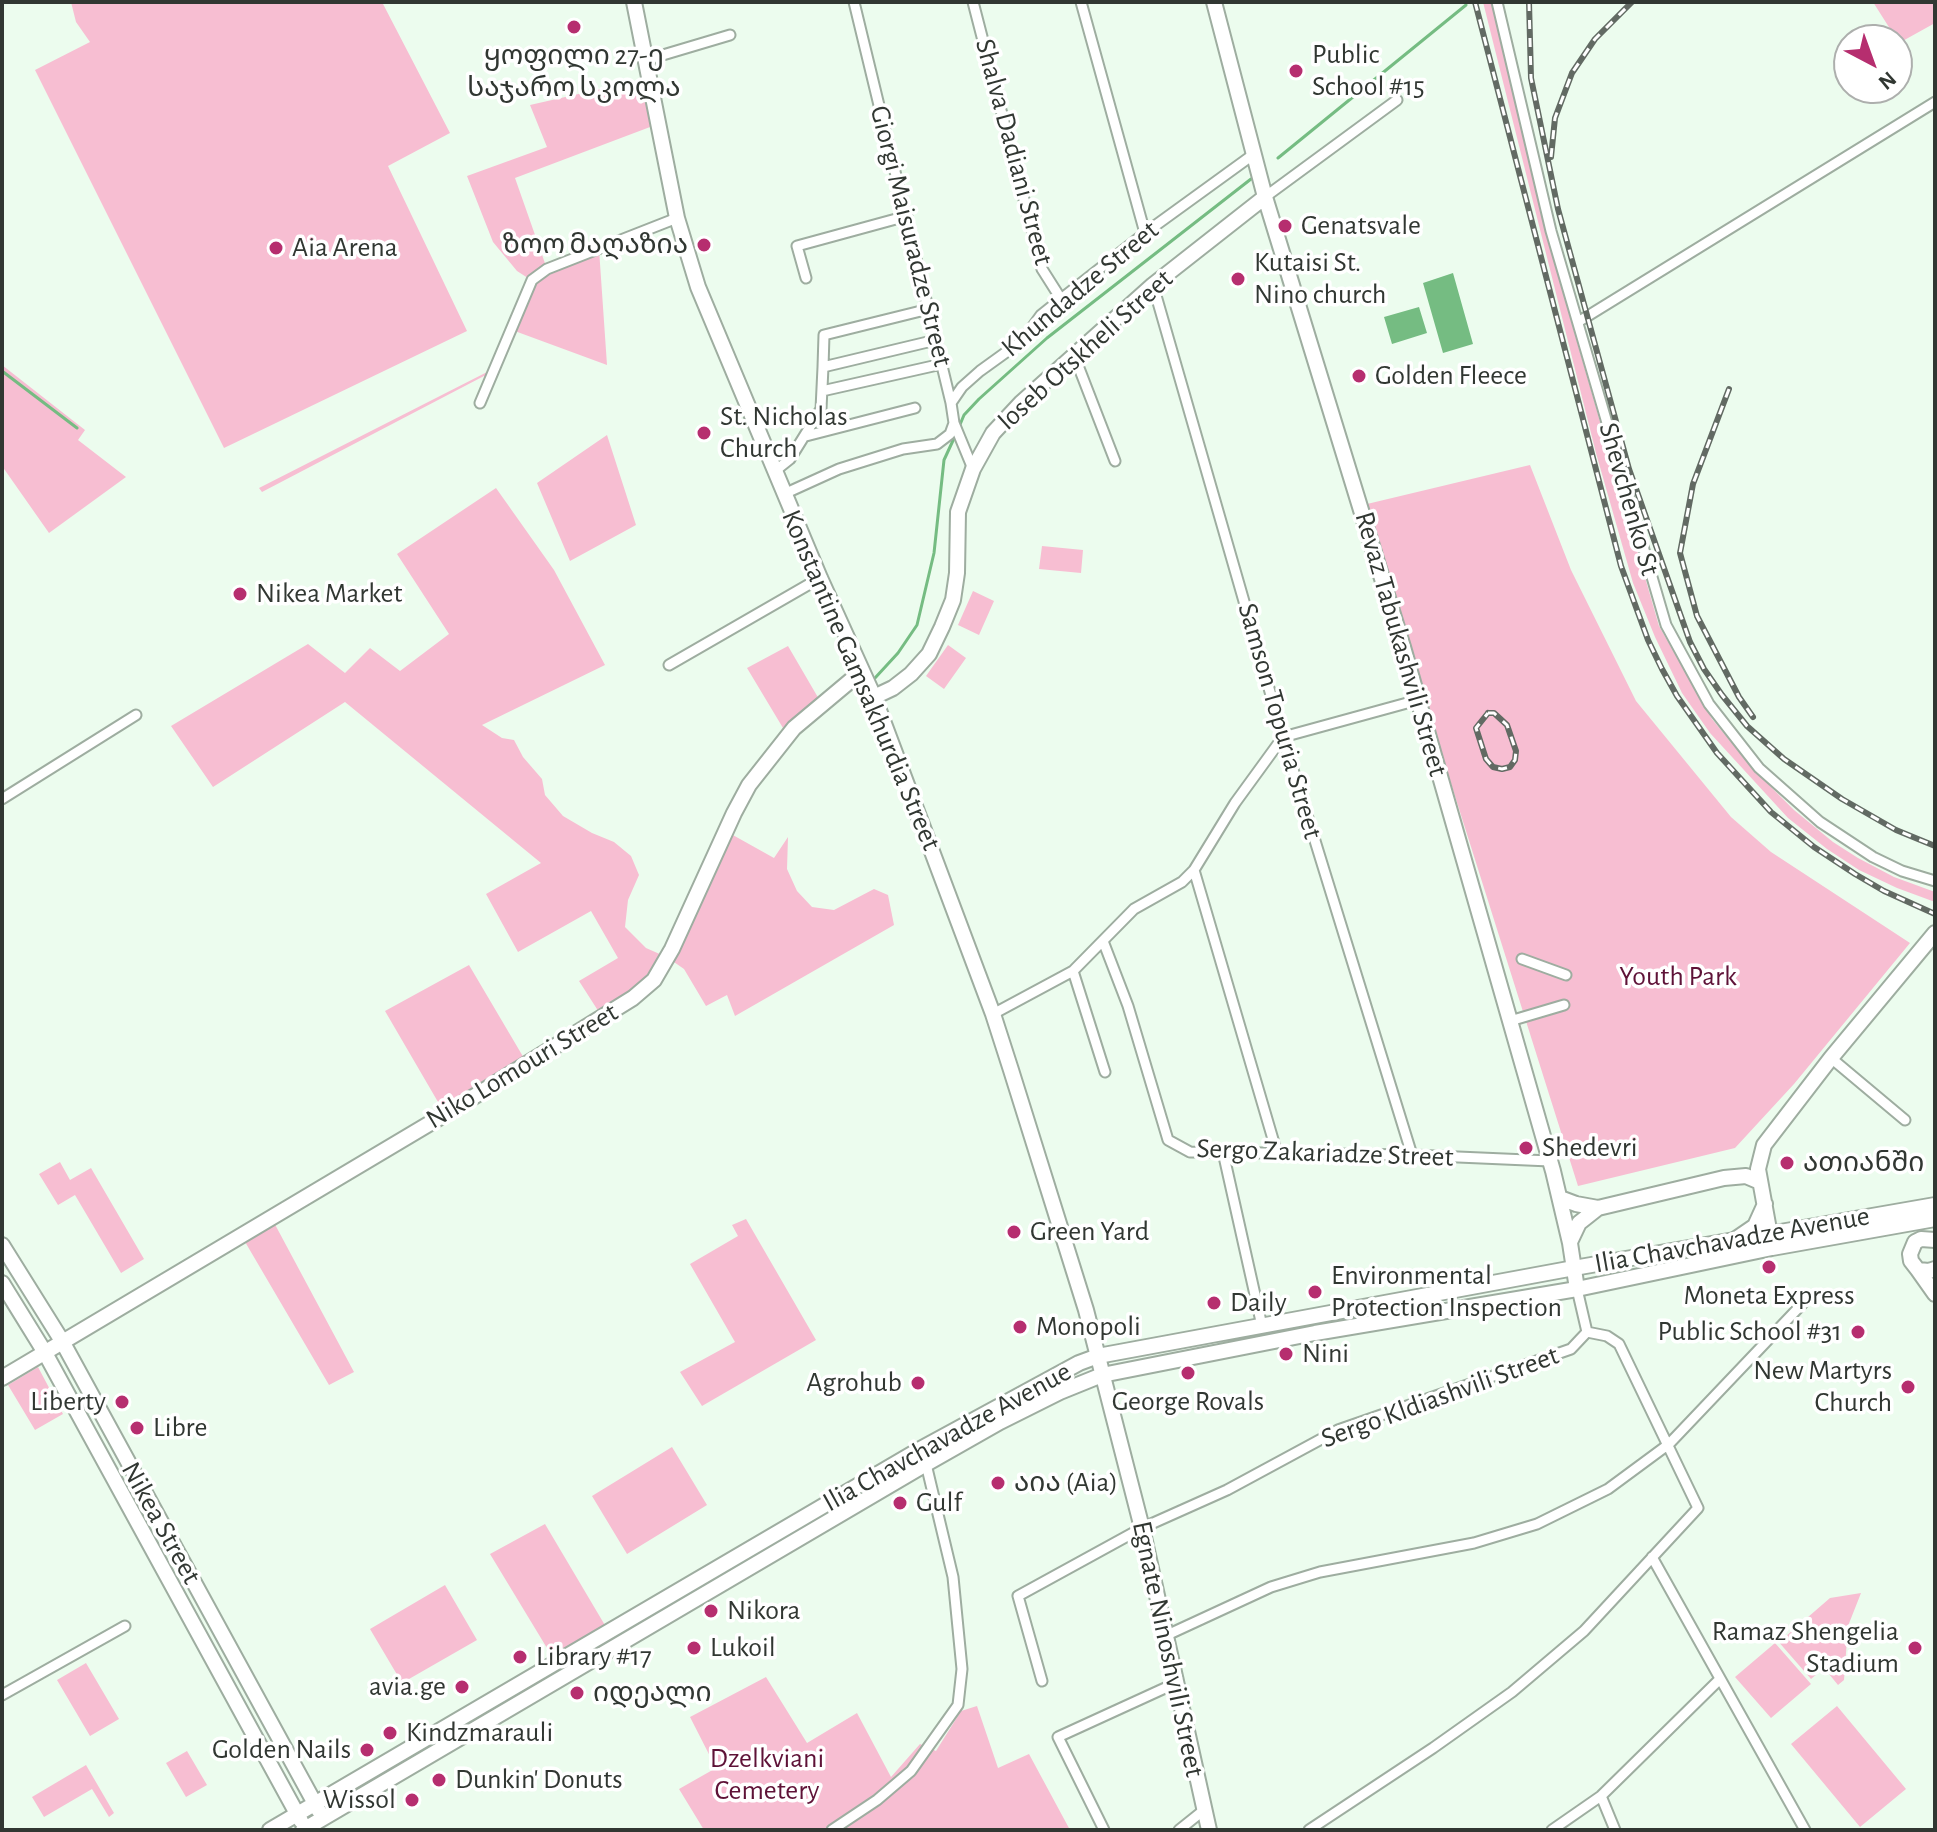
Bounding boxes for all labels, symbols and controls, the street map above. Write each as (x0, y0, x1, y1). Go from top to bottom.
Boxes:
marker: ყოფილი 27-ე საჯარო სკოლა (565, 18, 583, 36)
north arrow (1833, 24, 1913, 104)
street label: Shalva Dadiani Street (968, 35, 1060, 269)
place label: Public School #15 (1312, 38, 1425, 104)
place label: ყოფილი 27-ე საჯარო სკოლა (467, 39, 681, 105)
marker: Public School #15 (1287, 62, 1305, 80)
text: N (1874, 67, 1900, 94)
street label: Giorgi Maisuradze Street (862, 102, 960, 370)
place label: Genatsvale (1301, 209, 1421, 243)
street label: Khundadze Street (995, 214, 1165, 364)
marker: Genatsvale (1276, 217, 1294, 235)
place label: ზოო მაღაზია (503, 228, 688, 262)
place label: Aia Arena (292, 231, 398, 265)
marker: ზოო მაღაზია (695, 236, 713, 254)
marker: Aia Arena (267, 239, 285, 257)
place label: Kutaisi St. Nino church (1254, 246, 1386, 312)
street label: Ioseb Otskheli Street (990, 262, 1180, 438)
marker: Kutaisi St. Nino church (1229, 270, 1247, 288)
place label: Golden Fleece (1375, 359, 1527, 393)
marker: Golden Fleece (1350, 367, 1368, 385)
place label: St. Nicholas Church (720, 400, 848, 466)
street label: Shevchenko St (1591, 419, 1667, 579)
marker: St. Nicholas Church (695, 424, 713, 442)
street label: Konstantine Gamsakhurdia Street (774, 505, 948, 855)
street label: Revaz Tabukashvili Street (1347, 508, 1455, 780)
place label: Nikea Market (256, 577, 402, 611)
marker: Nikea Market (231, 585, 249, 603)
street label: Samson Topuria Street (1230, 599, 1330, 843)
park label: Youth Park (1619, 960, 1737, 994)
street label: Niko Lomouri Street (420, 996, 624, 1136)
place label: Shedevri (1542, 1131, 1637, 1165)
street label: Sergo Zakariadze Street (1196, 1132, 1454, 1174)
marker: Shedevri (1517, 1139, 1535, 1157)
place label: ათიანში (1803, 1146, 1924, 1180)
marker: ათიანში (1778, 1154, 1796, 1172)
street label: Ilia Chavchavadze Avenue (1592, 1199, 1872, 1281)
place label: Green Yard (1030, 1215, 1149, 1249)
marker: Green Yard (1005, 1223, 1023, 1241)
marker: Moneta Express (1760, 1258, 1778, 1276)
place label: Environmental Protection Inspection (1331, 1259, 1562, 1325)
place label: Moneta Express (1683, 1279, 1855, 1313)
marker: Environmental Protection Inspection (1306, 1283, 1324, 1301)
place label: Daily (1230, 1286, 1287, 1320)
marker: Daily (1205, 1294, 1223, 1312)
place label: Monopoli (1036, 1310, 1141, 1344)
place label: Public School #31 (1657, 1315, 1842, 1349)
marker: Monopoli (1011, 1318, 1029, 1336)
marker: Public School #31 (1849, 1323, 1867, 1341)
place label: Nini (1302, 1337, 1349, 1371)
street label: Sergo Kldiashvili Street (1317, 1338, 1563, 1456)
marker: Nini (1277, 1345, 1295, 1363)
place label: New Martyrs Church (1753, 1354, 1892, 1420)
street label: Ilia Chavchavadze Avenue (817, 1355, 1077, 1519)
marker: George Rovals (1179, 1364, 1197, 1382)
place label: Agrohub (806, 1366, 902, 1400)
marker: Agrohub (909, 1374, 927, 1392)
marker: New Martyrs Church (1899, 1378, 1917, 1396)
place label: Liberty (30, 1385, 106, 1419)
place label: George Rovals (1112, 1385, 1264, 1419)
marker: Liberty (113, 1393, 131, 1411)
place label: Libre (153, 1411, 207, 1445)
marker: Libre (128, 1419, 146, 1437)
street label: Nikea Street (114, 1456, 208, 1590)
place label: აია (Aia) (1014, 1466, 1118, 1500)
marker: აია (Aia) (989, 1474, 1007, 1492)
place label: Gulf (916, 1486, 962, 1520)
marker: Gulf (891, 1494, 909, 1512)
street label: Egnate Ninoshvili Street (1124, 1518, 1212, 1780)
place label: Nikora (727, 1594, 800, 1628)
marker: Nikora (702, 1602, 720, 1620)
place label: Ramaz Shengelia Stadium (1712, 1615, 1899, 1681)
place label: Lukoil (710, 1631, 776, 1665)
marker: Lukoil (685, 1639, 703, 1657)
marker: Ramaz Shengelia Stadium (1906, 1639, 1924, 1657)
place label: Library #17 (536, 1640, 652, 1674)
marker: Library #17 (511, 1648, 529, 1666)
place label: avia.ge (369, 1670, 446, 1704)
place label: იდეალი (593, 1676, 712, 1710)
marker: avia.ge (453, 1678, 471, 1696)
marker: იდეალი (568, 1684, 586, 1702)
place label: Kindzmarauli (406, 1716, 553, 1750)
marker: Kindzmarauli (381, 1724, 399, 1742)
place label: Golden Nails (212, 1733, 351, 1767)
marker: Golden Nails (358, 1741, 376, 1759)
park label: Dzelkviani Cemetery (710, 1742, 824, 1808)
place label: Dunkin' Donuts (455, 1763, 623, 1797)
marker: Dunkin' Donuts (430, 1771, 448, 1789)
place label: Wissol (323, 1783, 396, 1817)
marker: Wissol (403, 1791, 421, 1809)

